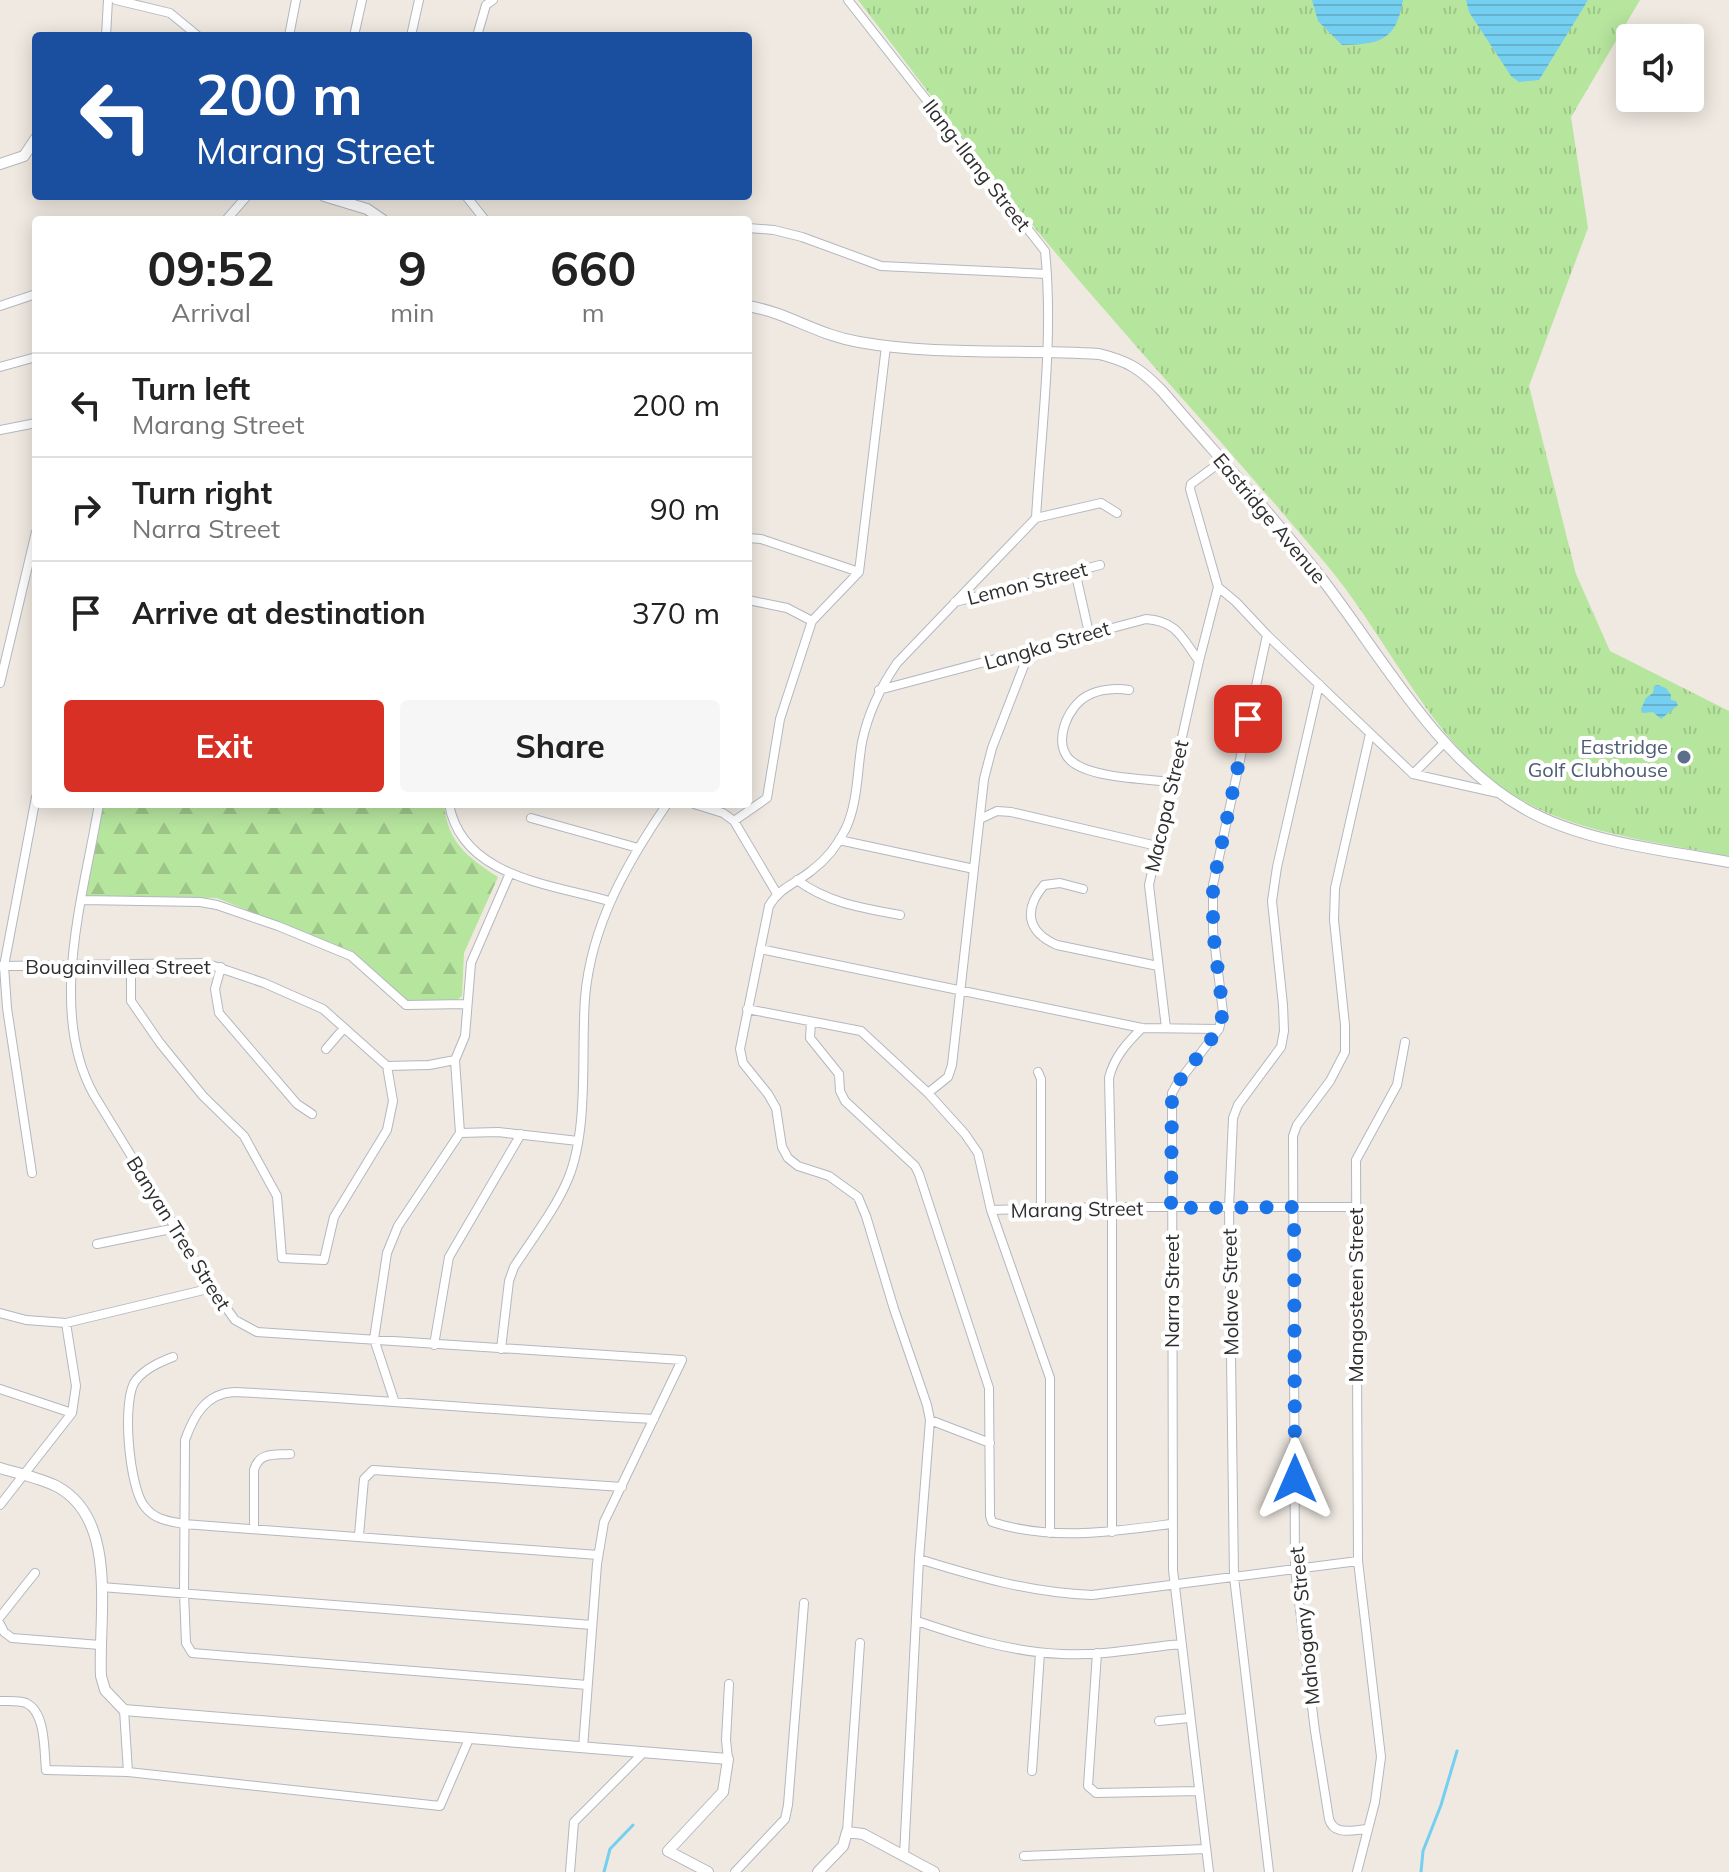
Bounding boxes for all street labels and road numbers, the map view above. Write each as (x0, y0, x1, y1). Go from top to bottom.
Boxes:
street label: Ilang-Ilang Street (918, 94, 1036, 236)
street label: Eastridge Avenue (1208, 448, 1332, 588)
street label: Lemon Street (964, 556, 1090, 610)
street label: Langka Street (981, 615, 1113, 675)
street label: Macopa Street (1139, 738, 1193, 874)
street label: Bougainvillea Street (25, 954, 211, 979)
street label: Banyan Tree Street (122, 1152, 236, 1314)
street label: Marang Street (1010, 1195, 1144, 1223)
street label: Mangosteen Street (1343, 1207, 1368, 1383)
street label: Molave Street (1216, 1228, 1244, 1356)
street label: Narra Street (1159, 1234, 1184, 1348)
street label: Mahogany Street (1283, 1546, 1325, 1706)

